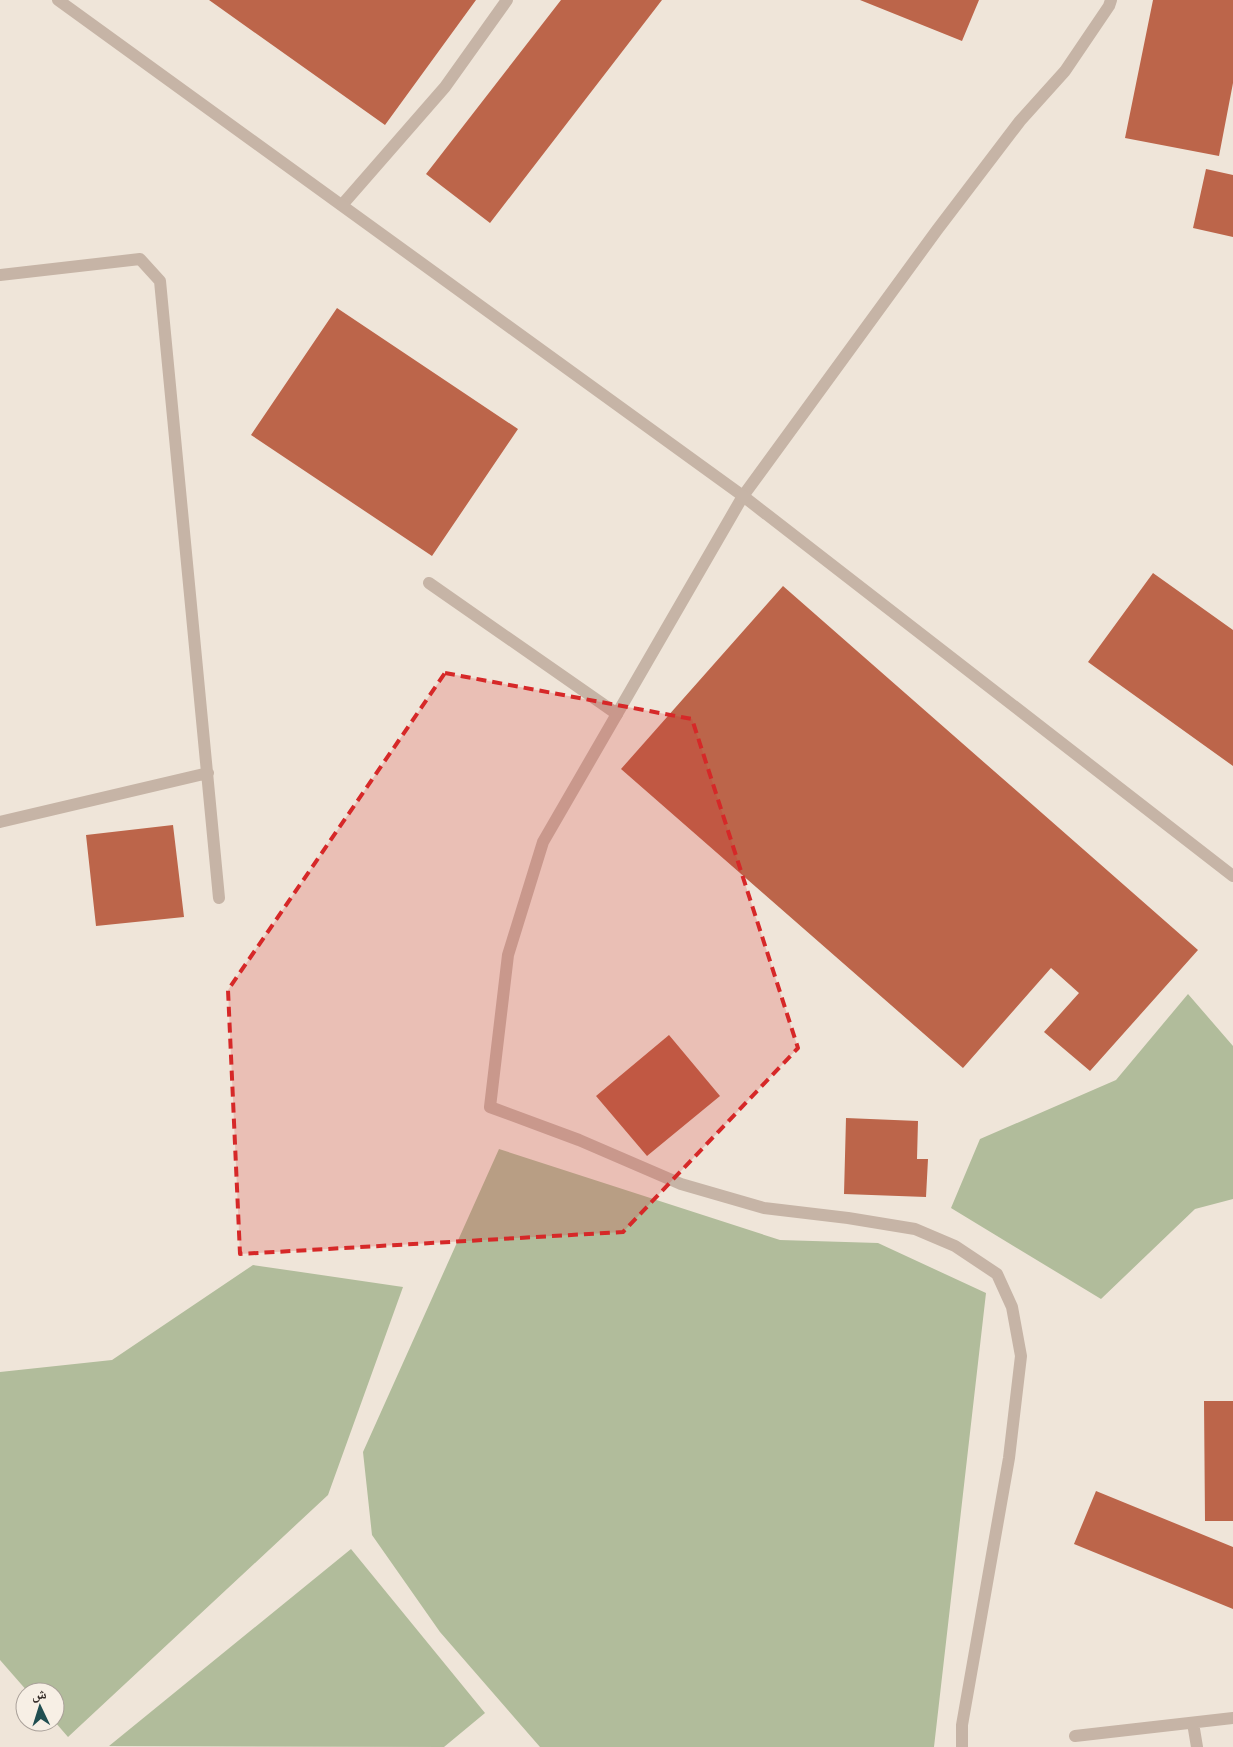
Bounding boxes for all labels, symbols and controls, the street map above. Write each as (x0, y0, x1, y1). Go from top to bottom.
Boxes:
north arrow (15, 1682, 65, 1732)
text: ش (31, 1685, 47, 1704)

